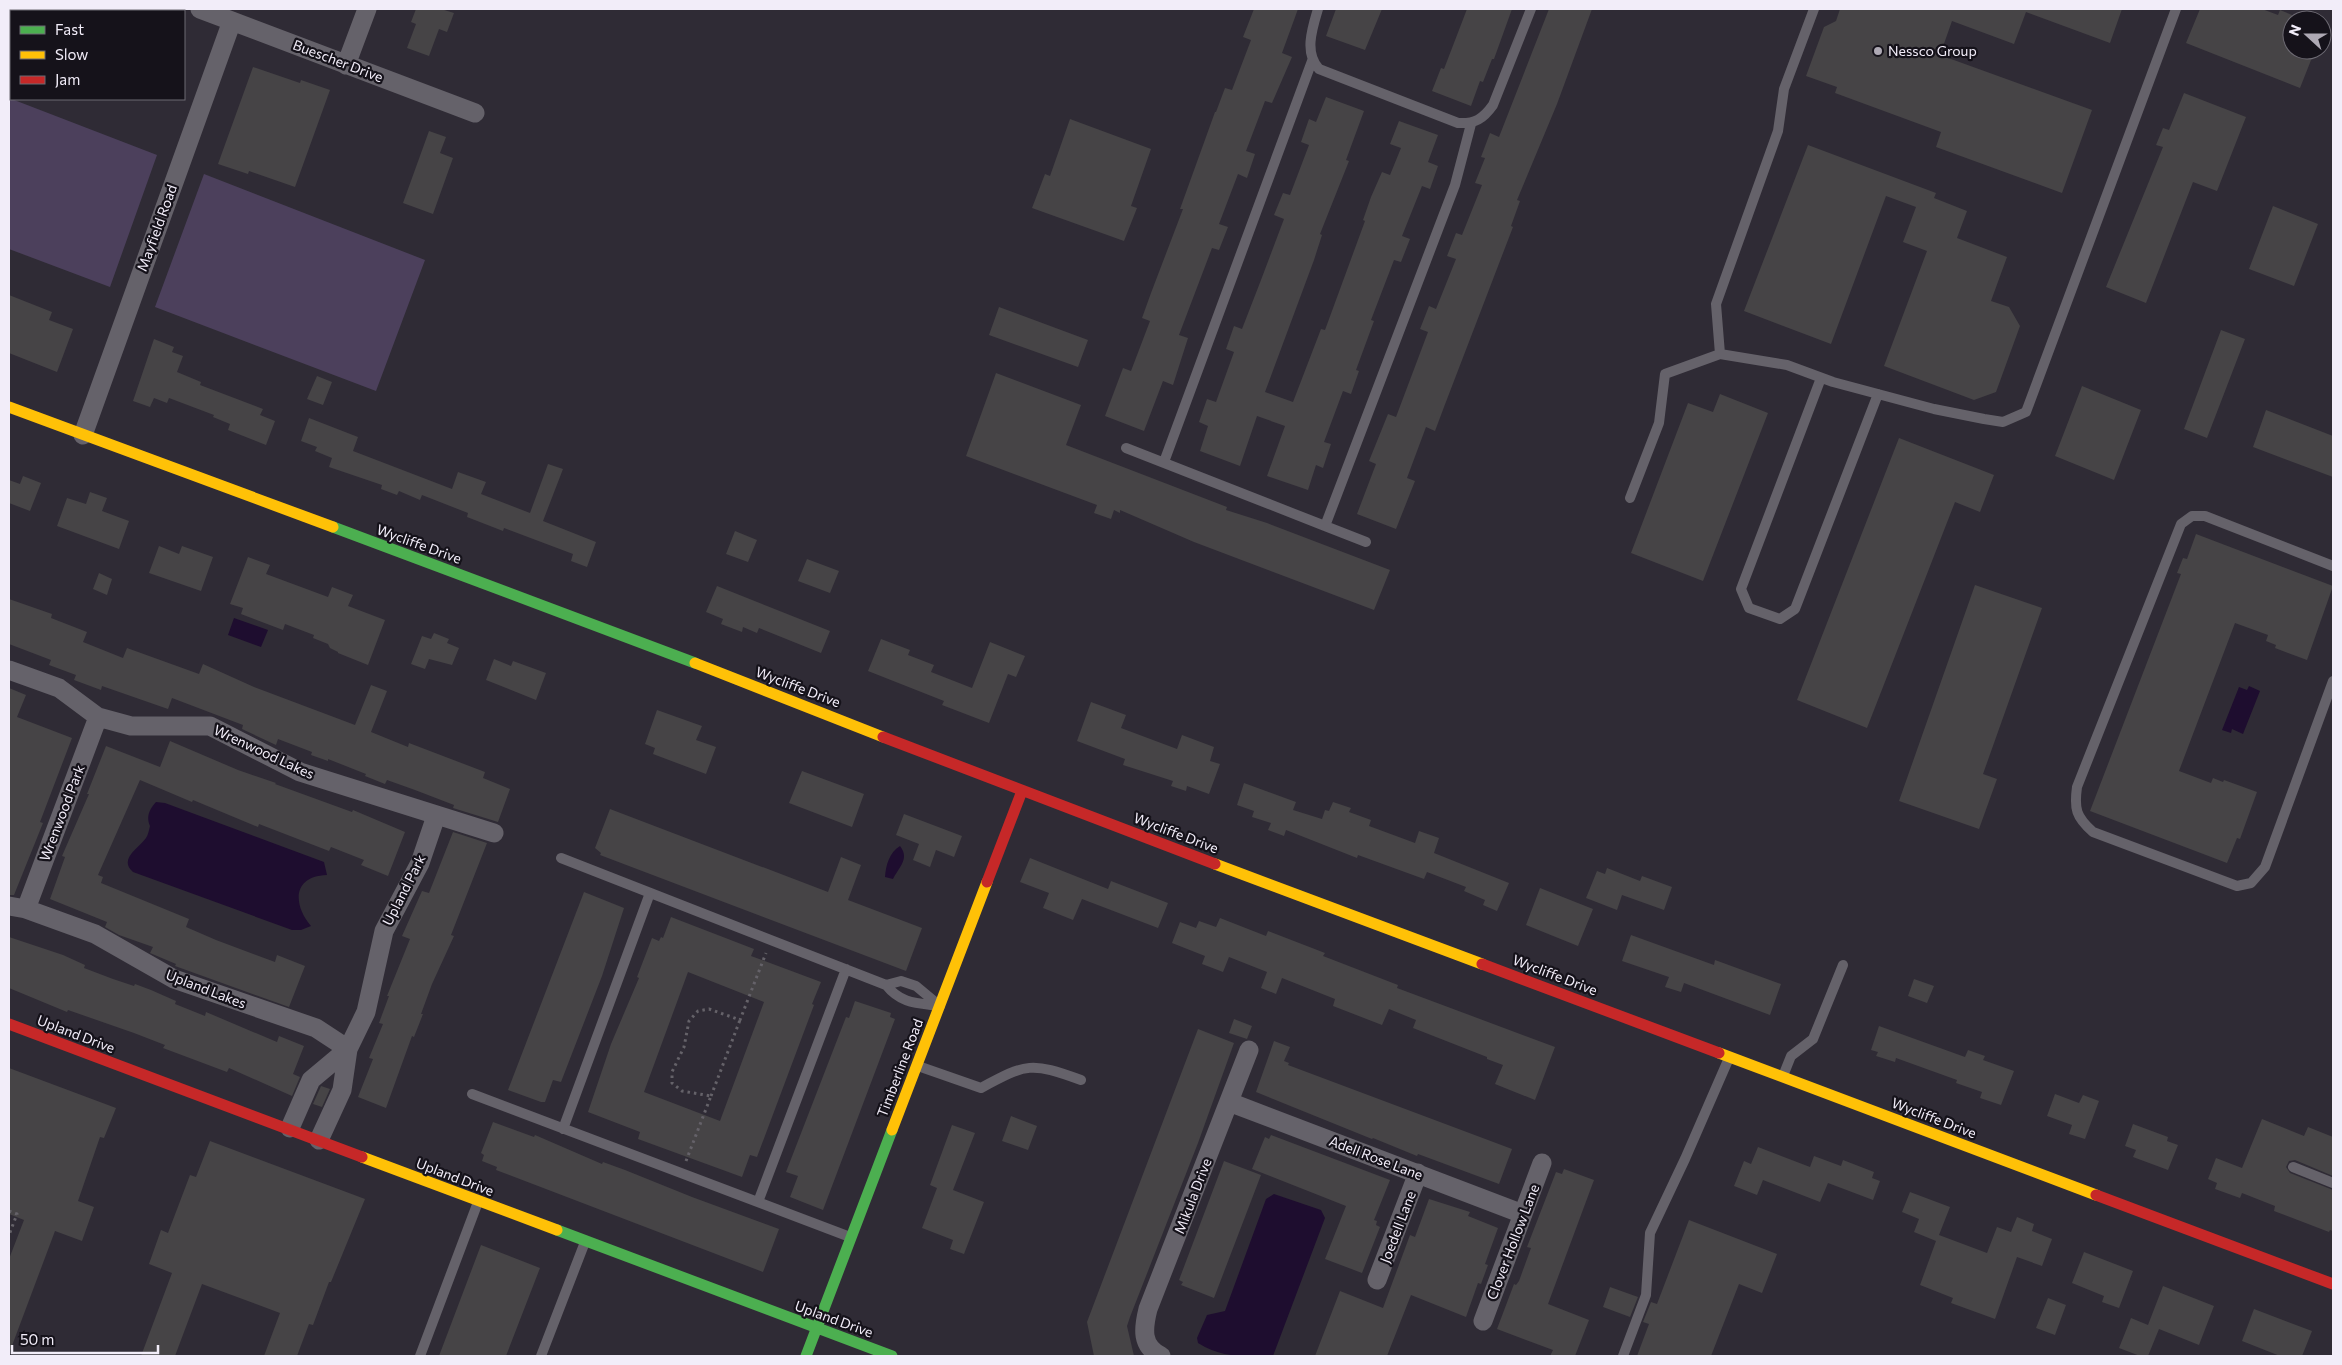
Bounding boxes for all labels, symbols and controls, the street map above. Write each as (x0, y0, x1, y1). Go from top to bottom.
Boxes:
legend (10, 10, 185, 100)
north arrow (2282, 10, 2332, 60)
text: Fast (55, 20, 84, 38)
text: N (2285, 22, 2304, 38)
street label: Buescher Drive (291, 36, 386, 85)
place label: Nessco Group (1888, 42, 1977, 59)
text: Slow (55, 45, 88, 63)
marker: Nessco Group (1872, 45, 1884, 57)
text: Jam (55, 70, 80, 88)
street label: Mayfield Road (133, 182, 180, 274)
street label: Wycliffe Drive (374, 520, 464, 567)
street label: Wycliffe Drive (754, 663, 843, 710)
street label: Wrenwood Lakes (211, 721, 317, 782)
street label: Wrenwood Park (35, 762, 88, 863)
street label: Wycliffe Drive (1132, 809, 1221, 856)
street label: Upland Park (378, 851, 429, 928)
street label: Wycliffe Drive (1511, 951, 1600, 998)
street label: Upland Lakes (164, 965, 249, 1012)
street label: Upland Drive (35, 1011, 118, 1056)
street label: Timberline Road (873, 1016, 926, 1119)
street label: Wycliffe Drive (1890, 1094, 1979, 1141)
street label: Adell Rose Lane (1327, 1132, 1425, 1183)
street label: Upland Drive (414, 1154, 497, 1199)
street label: Mikula Drive (1170, 1156, 1215, 1236)
street label: Clover Hollow Lane (1483, 1182, 1542, 1302)
street label: Joedell Lane (1376, 1188, 1419, 1265)
street label: Upland Drive (793, 1297, 876, 1341)
scale bar (12, 1322, 159, 1354)
text: 50 m (20, 1330, 54, 1348)

